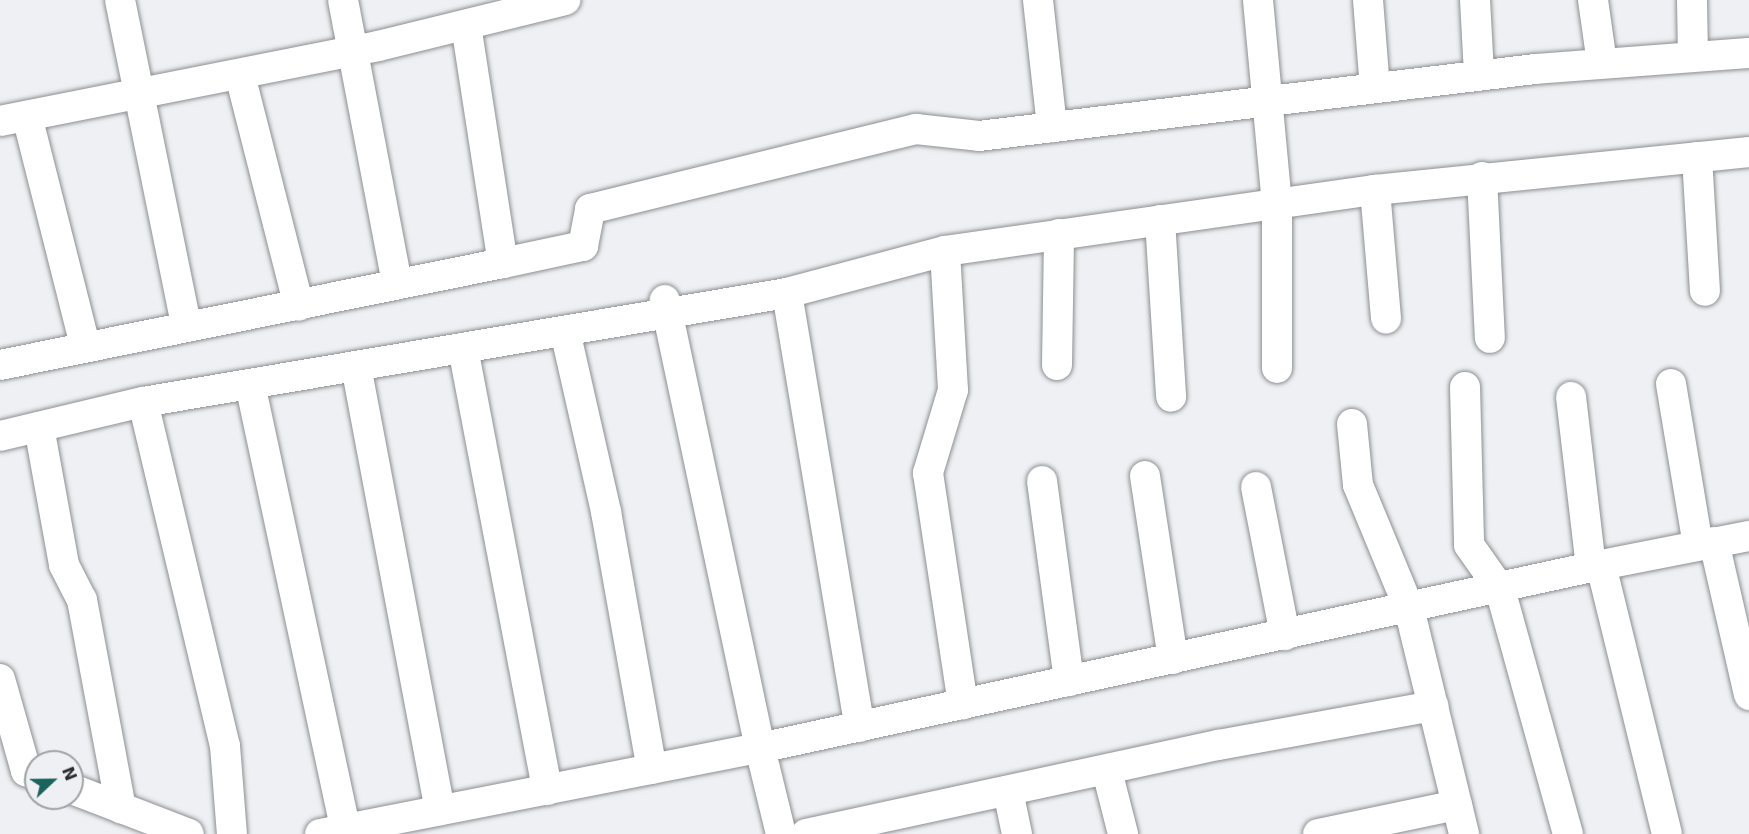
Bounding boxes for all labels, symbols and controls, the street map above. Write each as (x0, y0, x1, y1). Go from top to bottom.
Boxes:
north arrow (24, 750, 84, 810)
text: N (58, 764, 81, 784)

